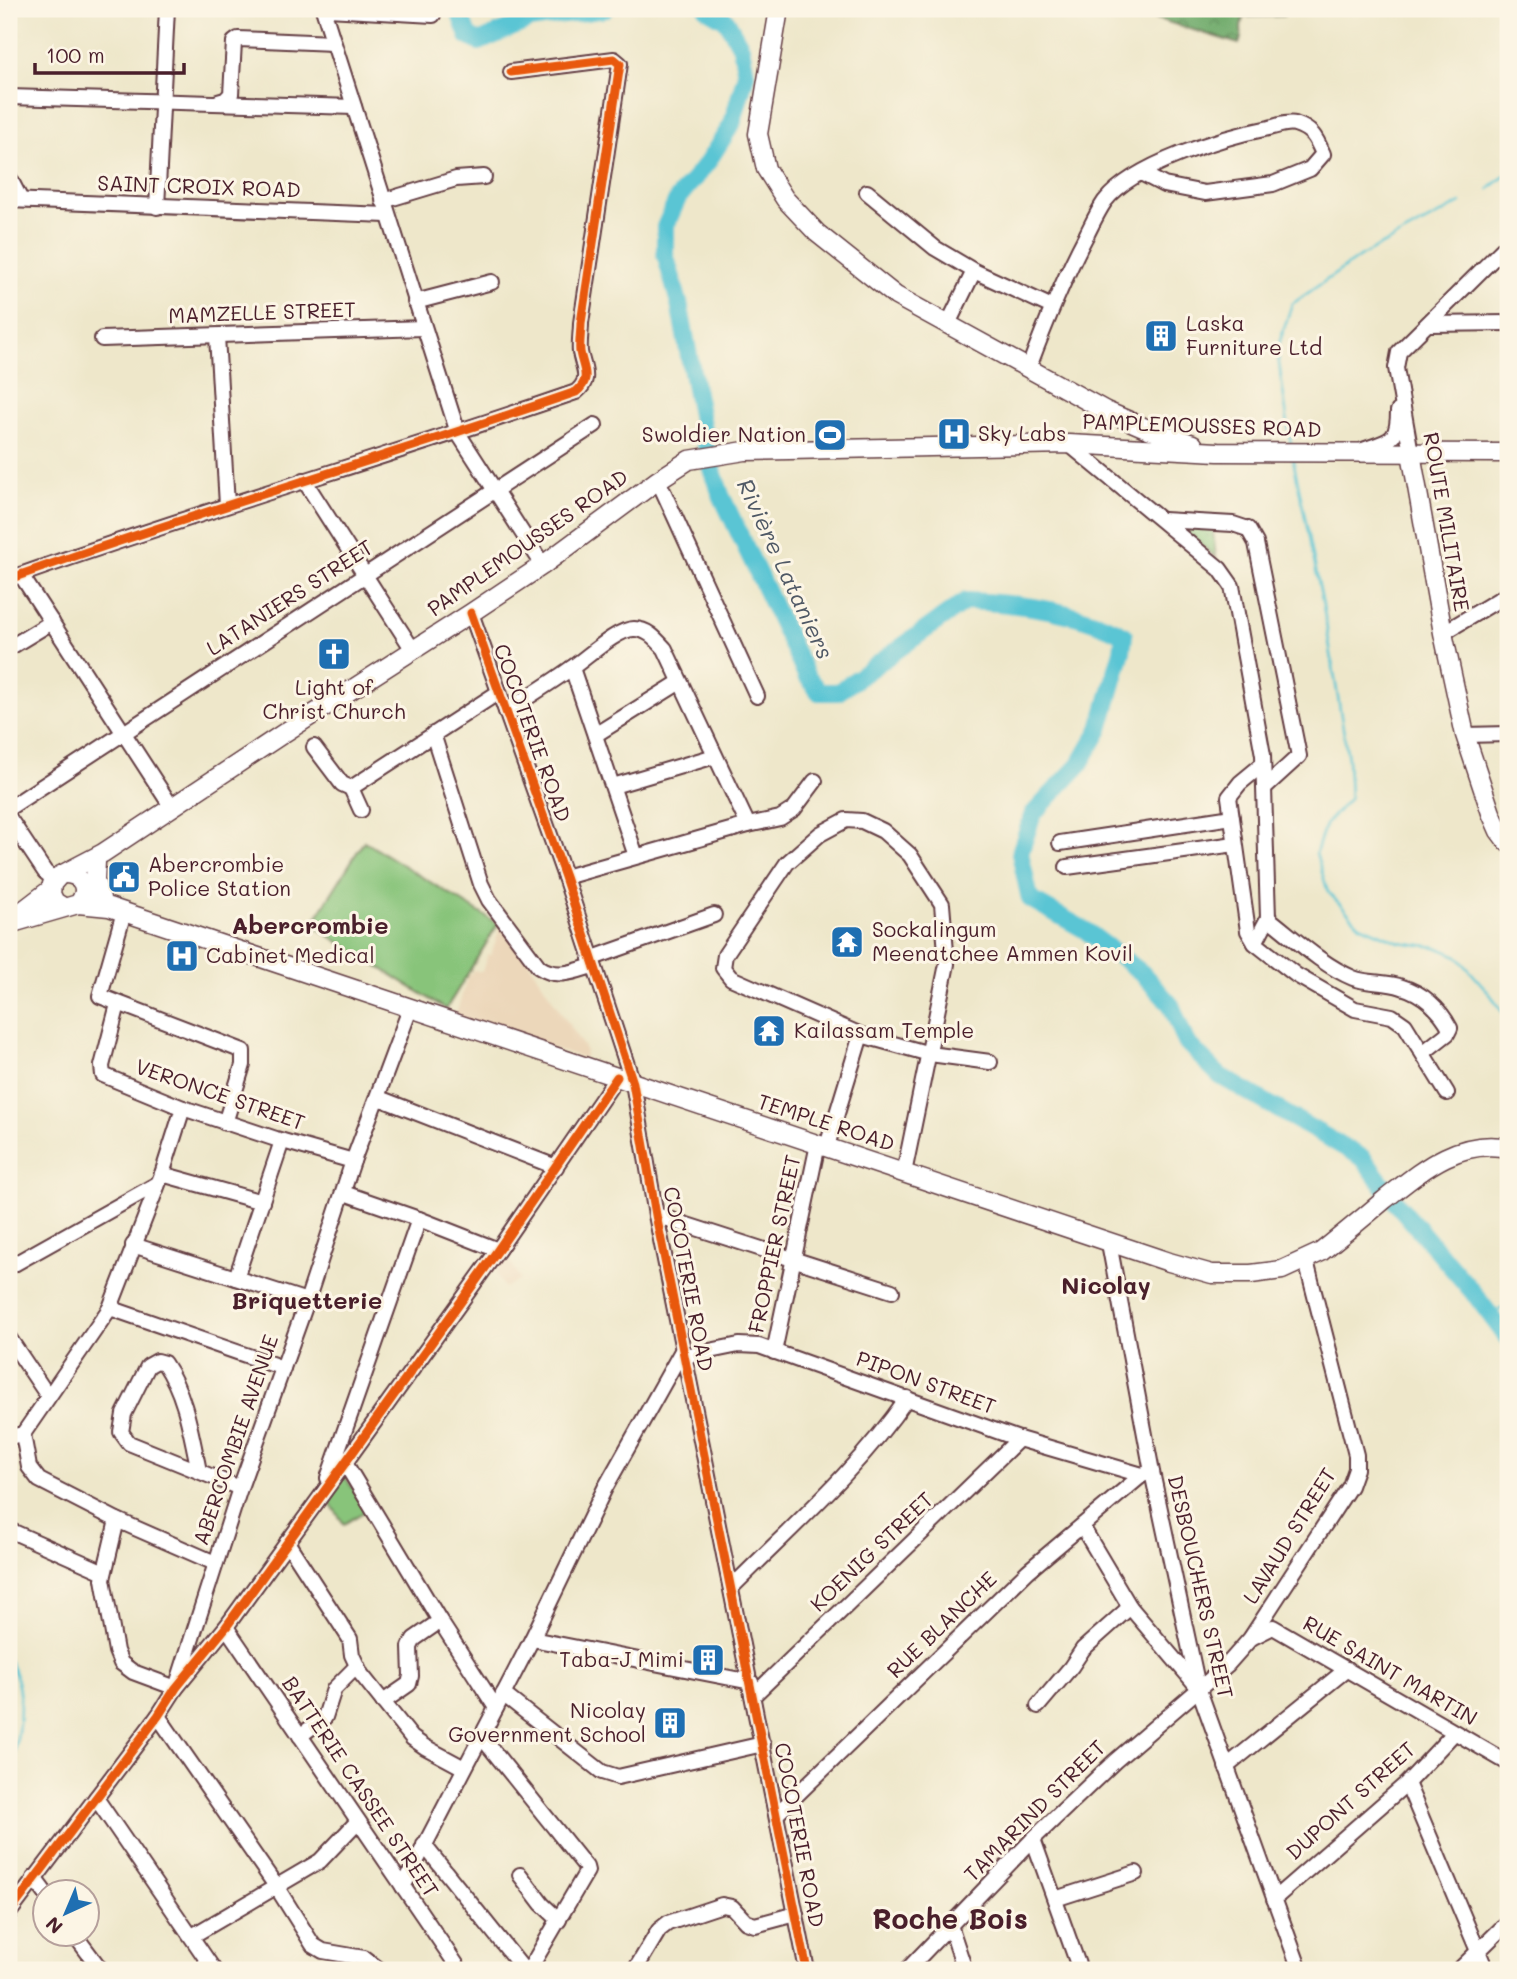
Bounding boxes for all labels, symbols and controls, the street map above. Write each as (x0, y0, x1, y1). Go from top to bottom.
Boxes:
scale bar (35, 32, 184, 76)
text: 100 m (46, 41, 105, 68)
street label: SAINT CROIX ROAD (97, 168, 301, 203)
street label: MAMZELLE STREET (168, 295, 356, 328)
place label: Laska Furniture Ltd (1186, 309, 1322, 360)
building icon: Laska Furniture Ltd (1142, 317, 1180, 355)
street label: PAMPLEMOUSSES ROAD (1082, 407, 1322, 442)
hospital icon: Sky Labs (935, 415, 973, 453)
sports icon: Swoldier Nation (811, 416, 849, 454)
place label: Sky Labs (978, 419, 1066, 446)
place label: Swoldier Nation (642, 420, 806, 447)
street label: ROUTE MILITAIRE (1418, 430, 1477, 614)
street label: PAMPLEMOUSSES ROAD (422, 462, 633, 621)
water label: Rivière Lataniers (731, 473, 841, 664)
street label: LATANIERS STREET (201, 533, 378, 661)
church icon: Light of Christ Church (315, 635, 353, 673)
street label: COCOTERIE ROAD (489, 640, 578, 825)
place label: Light of Christ Church (262, 673, 406, 724)
place label: Abercrombie Police Station (148, 850, 291, 901)
public building icon: Abercrombie Police Station (105, 858, 143, 896)
district label: Abercrombie (232, 909, 388, 940)
place label: Sockalingum Meenatchee Ammen Kovil (872, 915, 1133, 966)
temple icon: Sockalingum Meenatchee Ammen Kovil (828, 923, 866, 961)
hospital icon: Cabinet Medical (163, 937, 201, 975)
place label: Cabinet Medical (206, 941, 375, 968)
temple icon: Kailassam Temple (750, 1012, 788, 1050)
place label: Kailassam Temple (794, 1016, 974, 1043)
street label: VERONCE STREET (132, 1052, 309, 1135)
street label: TEMPLE ROAD (755, 1087, 898, 1156)
street label: FROPPIER STREET (741, 1152, 806, 1335)
street label: COCOTERIE ROAD (658, 1184, 721, 1373)
district label: Nicolay (1061, 1269, 1151, 1300)
district label: Briquetterie (232, 1284, 382, 1315)
street label: ABERCOMBIE AVENUE (186, 1331, 283, 1548)
street label: PIPON STREET (853, 1344, 1000, 1419)
street label: LAVAUD STREET (1236, 1462, 1341, 1608)
street label: DESBOUCHERS STREET (1163, 1472, 1240, 1701)
street label: KOENIG STREET (804, 1485, 938, 1617)
street label: RUE BLANCHE (880, 1565, 1002, 1683)
street label: RUE SAINT MARTIN (1299, 1609, 1483, 1731)
building icon: Taba-J Mimi (689, 1641, 727, 1679)
place label: Taba-J Mimi (559, 1645, 684, 1672)
street label: BATTERIE CASSEE STREET (277, 1670, 445, 1902)
place label: Nicolay Government School (448, 1696, 646, 1747)
building icon: Nicolay Government School (651, 1704, 689, 1742)
street label: TAMARIND STREET (957, 1733, 1111, 1887)
street label: DUPONT STREET (1280, 1735, 1420, 1865)
street label: COCOTERIE ROAD (769, 1740, 832, 1929)
north arrow (32, 1878, 102, 1948)
district label: Roche Bois (872, 1900, 1028, 1936)
text: N (40, 1912, 68, 1940)

